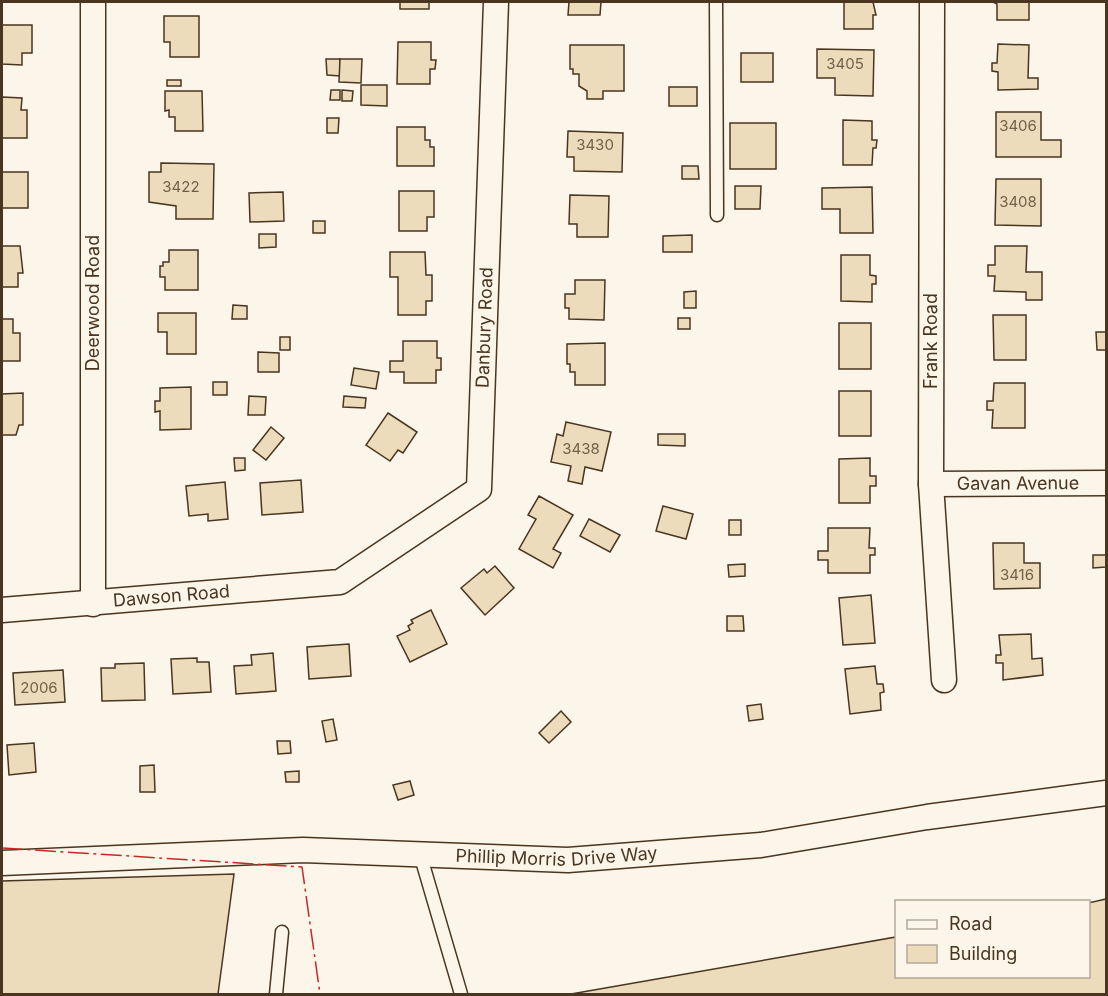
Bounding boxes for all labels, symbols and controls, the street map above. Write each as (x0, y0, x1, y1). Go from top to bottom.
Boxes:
house number: 3405 (826, 54, 864, 73)
house number: 3406 (999, 116, 1037, 135)
house number: 3430 (576, 135, 614, 154)
house number: 3422 (162, 177, 200, 196)
house number: 3408 (999, 192, 1037, 211)
street label: Deerwood Road (82, 235, 103, 371)
street label: Danbury Road (472, 267, 497, 388)
street label: Frank Road (920, 293, 941, 389)
house number: 3438 (562, 439, 600, 458)
street label: Gavan Avenue (957, 472, 1079, 494)
house number: 3416 (1000, 565, 1034, 584)
street label: Dawson Road (112, 580, 231, 611)
house number: 2006 (20, 678, 58, 697)
street label: Phillip Morris Drive Way (455, 842, 658, 870)
legend (895, 900, 1090, 978)
text: Road (949, 913, 992, 934)
text: Building (949, 943, 1017, 964)

